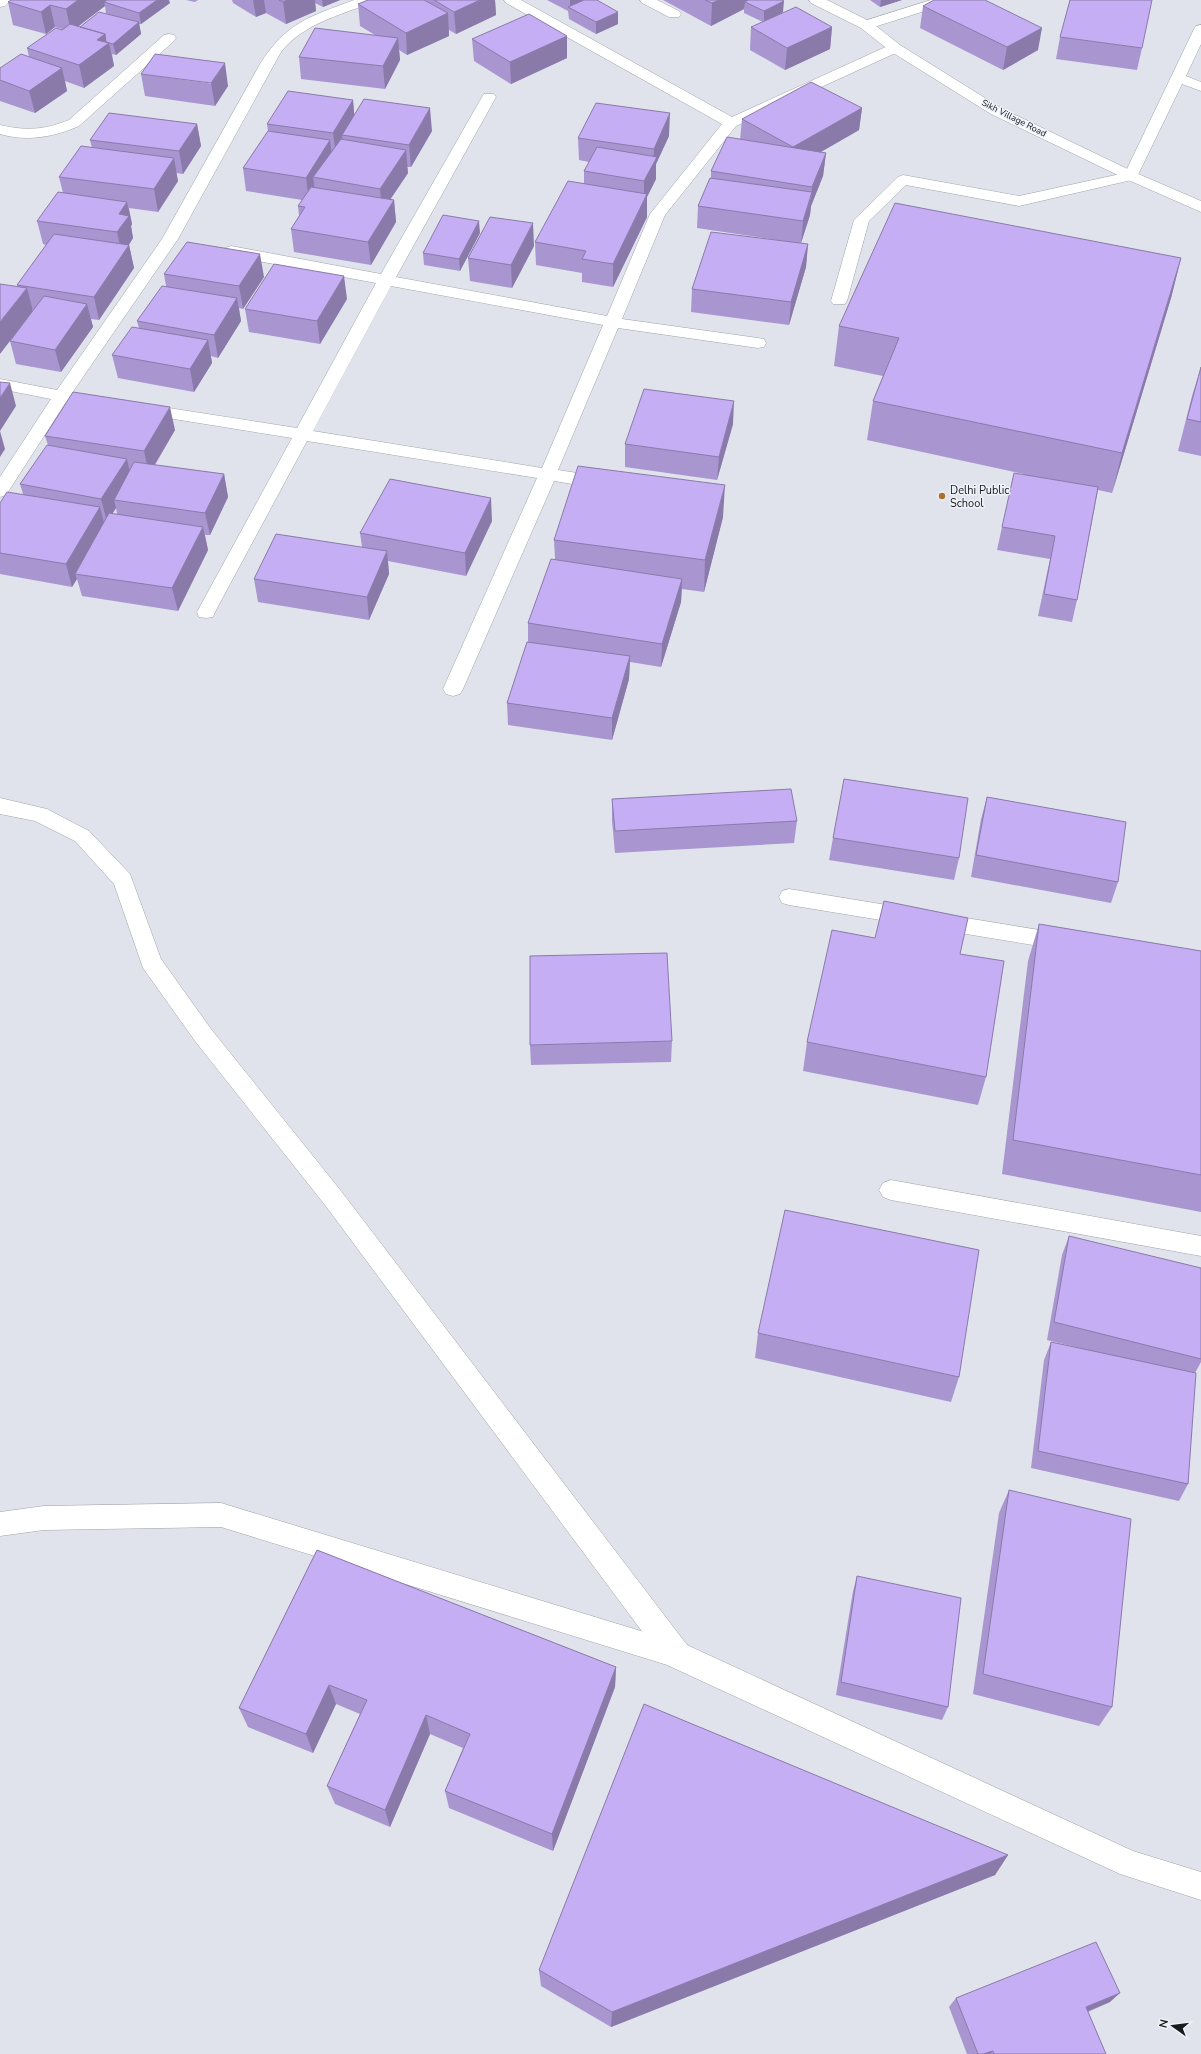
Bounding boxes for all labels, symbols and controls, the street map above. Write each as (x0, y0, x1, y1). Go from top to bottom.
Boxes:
street label: Sikh Village Road (980, 96, 1048, 140)
place label: Delhi Public School (950, 483, 1009, 511)
marker: Delhi Public School (937, 491, 947, 501)
north arrow (1153, 2006, 1193, 2046)
text: N (1156, 2018, 1172, 2030)

